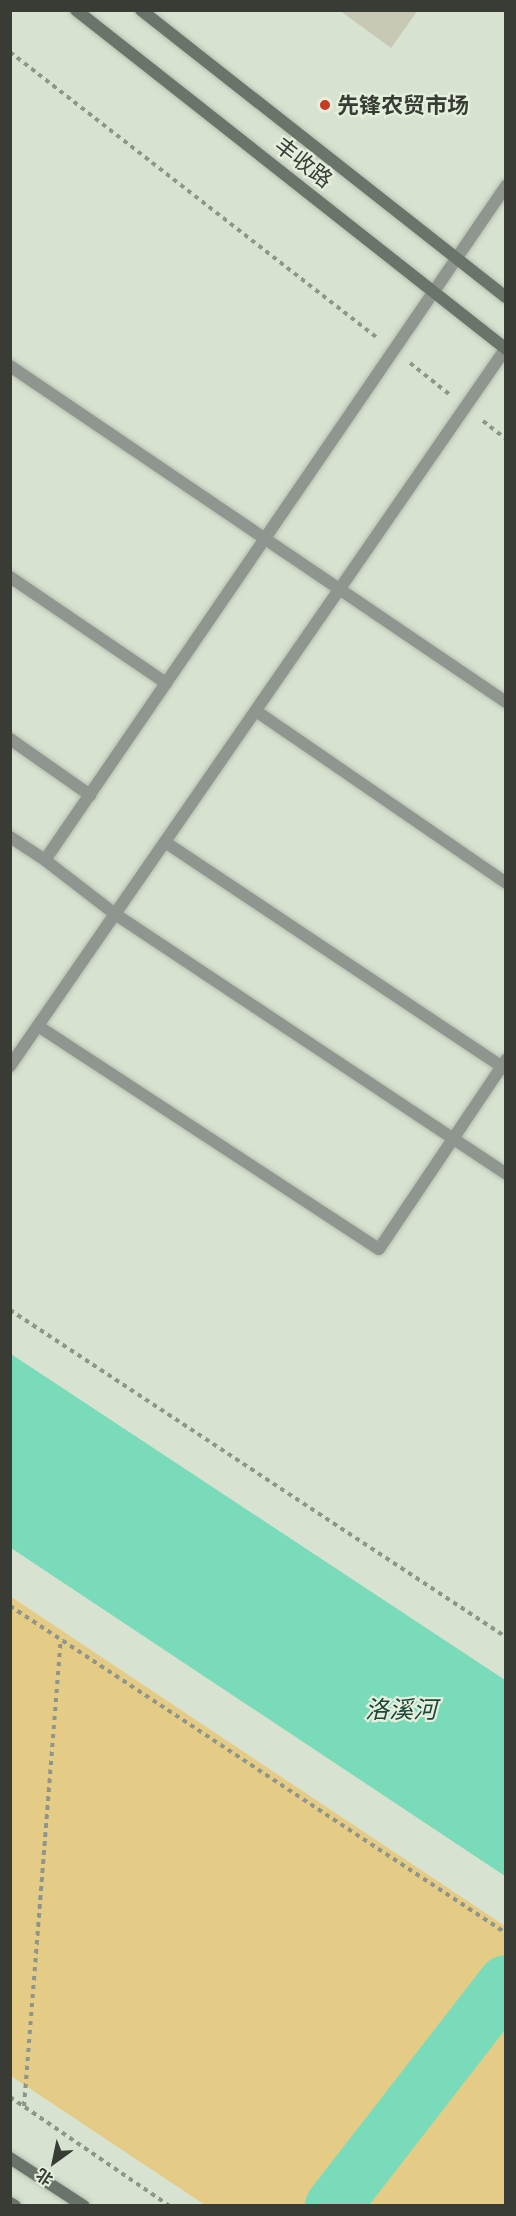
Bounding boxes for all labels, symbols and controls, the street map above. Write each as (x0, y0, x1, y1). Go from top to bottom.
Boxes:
place label: 先锋农贸市场 (337, 92, 469, 118)
marker: 先锋农贸市场 (318, 98, 332, 112)
street label: 丰收路 (270, 131, 338, 193)
water label: 洛溪河 (365, 1695, 437, 1723)
north arrow (24, 2132, 84, 2192)
text: 北 (32, 2165, 56, 2190)

